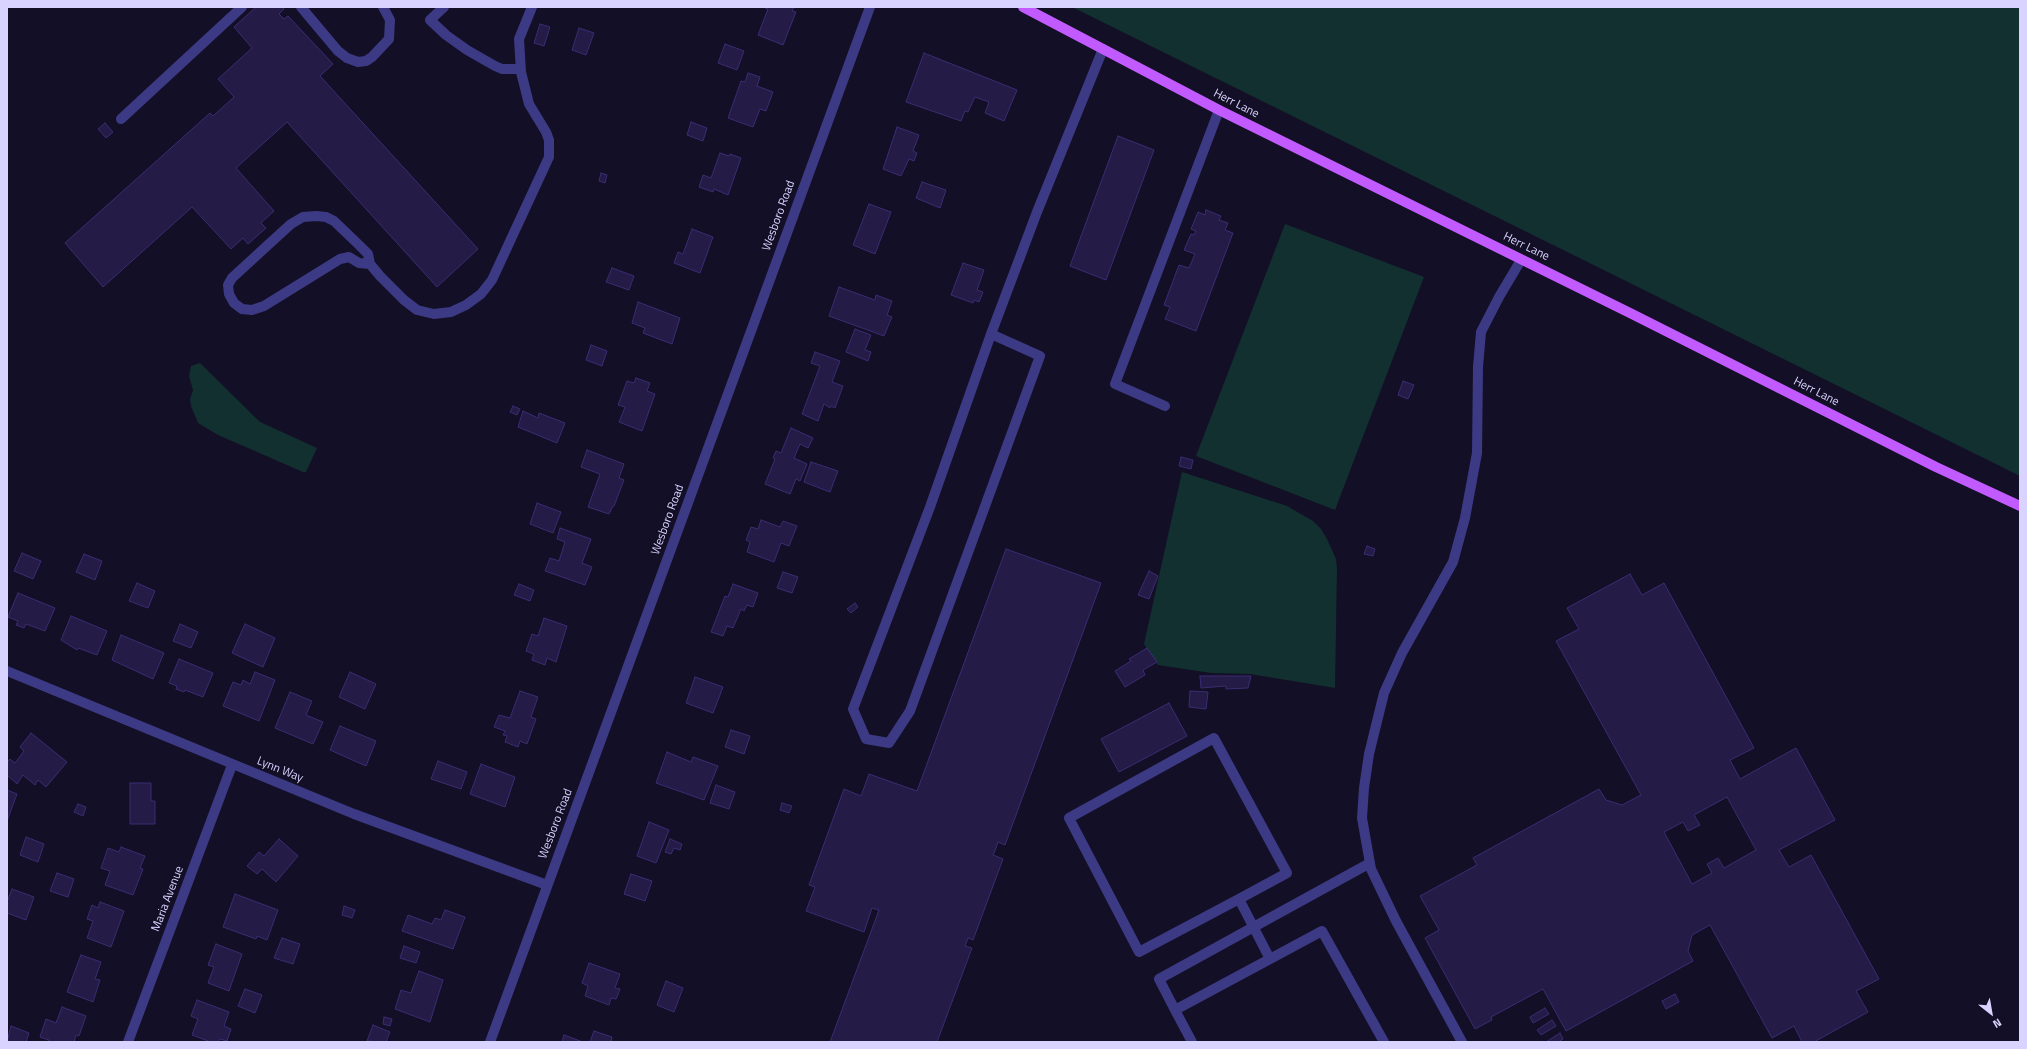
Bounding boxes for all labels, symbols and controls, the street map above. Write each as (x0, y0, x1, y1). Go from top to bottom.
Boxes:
street label: Herr Lane (1211, 86, 1261, 122)
street label: Wesboro Road (760, 179, 798, 253)
street label: Herr Lane (1501, 230, 1551, 264)
street label: Herr Lane (1791, 374, 1841, 410)
street label: Wesboro Road (649, 483, 687, 557)
street label: Lynn Way (255, 754, 305, 786)
street label: Wesboro Road (536, 787, 576, 861)
street label: Maria Avenue (149, 864, 187, 934)
north arrow (1971, 993, 2011, 1033)
text: N (1990, 1014, 2005, 1032)

